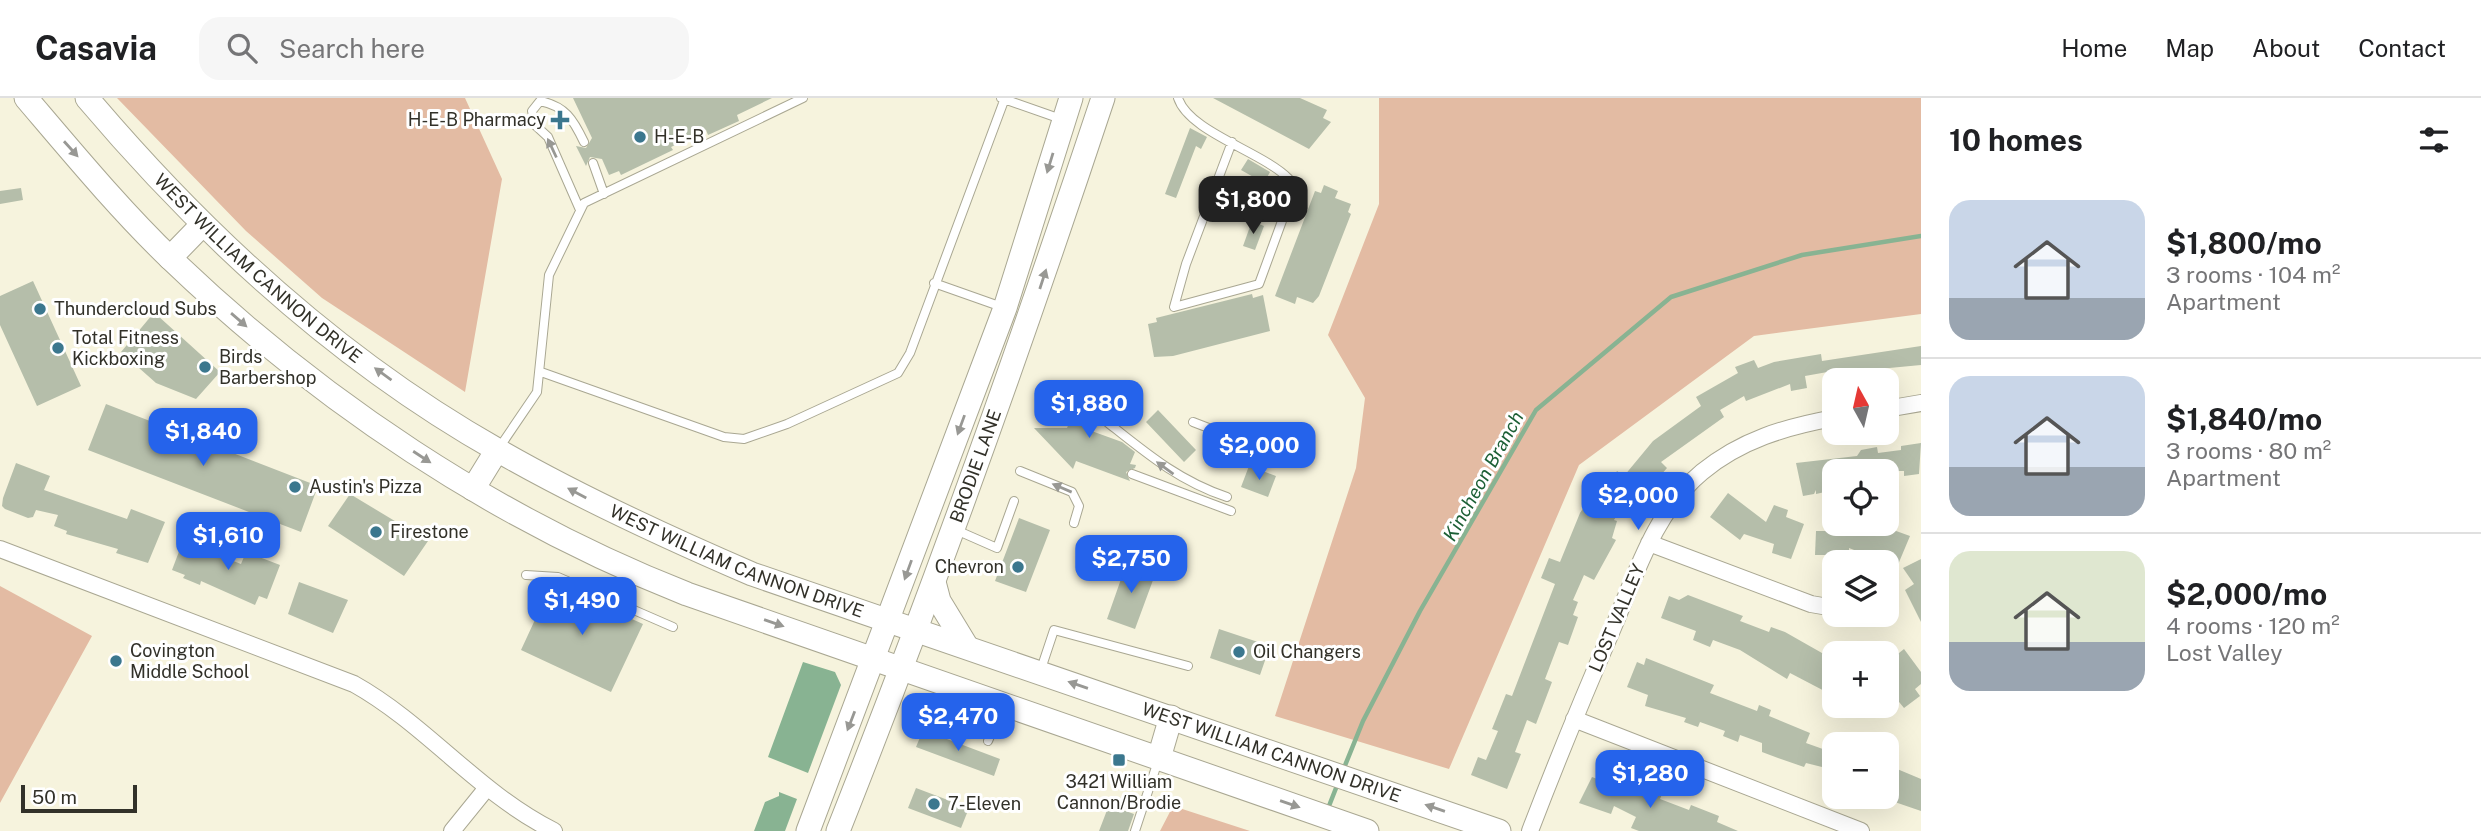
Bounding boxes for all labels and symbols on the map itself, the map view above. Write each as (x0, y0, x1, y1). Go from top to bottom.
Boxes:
place label: H-E-B Pharmacy (408, 109, 546, 130)
marker: H-E-B Pharmacy (552, 112, 568, 128)
place label: H-E-B (654, 126, 704, 147)
marker: H-E-B (632, 129, 648, 145)
one-way arrow (546, 138, 558, 158)
one-way arrow (63, 140, 79, 158)
one-way arrow (1045, 153, 1055, 174)
street label: WEST WILLIAM CANNON DRIVE (150, 169, 366, 367)
pin: $1,800 (1196, 176, 1310, 236)
one-way arrow (1038, 268, 1049, 289)
place label: Thundercloud Subs (54, 298, 217, 319)
marker: Thundercloud Subs (32, 301, 48, 317)
one-way arrow (230, 312, 247, 327)
place label: Total Fitness Kickboxing (72, 327, 179, 369)
marker: Total Fitness Kickboxing (50, 340, 66, 356)
place label: Birds Barbershop (219, 346, 316, 388)
marker: Birds Barbershop (197, 359, 213, 375)
one-way arrow (374, 367, 392, 381)
north arrow (1822, 368, 1899, 444)
pin: $1,880 (1032, 380, 1146, 440)
street label: BRODIE LANE (945, 407, 1005, 525)
water label: Kincheon Branch (1438, 407, 1528, 545)
pin: $1,840 (146, 408, 260, 468)
one-way arrow (956, 414, 967, 435)
pin: $2,000 (1202, 422, 1316, 482)
one-way arrow (412, 450, 432, 463)
one-way arrow (1156, 461, 1175, 475)
pin: $2,000 (1581, 472, 1695, 532)
place label: Austin's Pizza (309, 476, 422, 497)
marker: Austin's Pizza (287, 479, 303, 495)
one-way arrow (1051, 482, 1072, 493)
one-way arrow (567, 487, 587, 499)
street label: WEST WILLIAM CANNON DRIVE (606, 500, 867, 622)
pin: $1,610 (171, 512, 285, 572)
place label: Firestone (390, 521, 469, 542)
marker: Firestone (368, 524, 384, 540)
pin: $2,750 (1074, 536, 1188, 595)
place label: Chevron (935, 556, 1004, 577)
one-way arrow (902, 559, 913, 580)
marker: Chevron (1010, 559, 1026, 575)
street label: LOST VALLEY (1584, 560, 1649, 675)
pin: $1,490 (525, 578, 639, 637)
one-way arrow (764, 618, 785, 629)
place label: Covington Middle School (130, 640, 249, 682)
place label: Oil Changers (1253, 641, 1361, 662)
marker: Oil Changers (1231, 644, 1247, 660)
marker: Covington Middle School (108, 653, 124, 669)
one-way arrow (1067, 679, 1088, 690)
pin: $2,470 (901, 694, 1015, 753)
street label: WEST WILLIAM CANNON DRIVE (1139, 698, 1404, 806)
one-way arrow (845, 711, 856, 732)
pin: $1,280 (1593, 750, 1707, 810)
marker: 3421 William Cannon/Brodie (1111, 752, 1127, 768)
place label: 3421 William Cannon/Brodie (1057, 771, 1181, 813)
scale bar (21, 782, 136, 814)
place label: 7-Eleven (948, 793, 1021, 814)
marker: 7-Eleven (926, 796, 942, 812)
one-way arrow (1280, 799, 1301, 810)
one-way arrow (1425, 803, 1446, 814)

